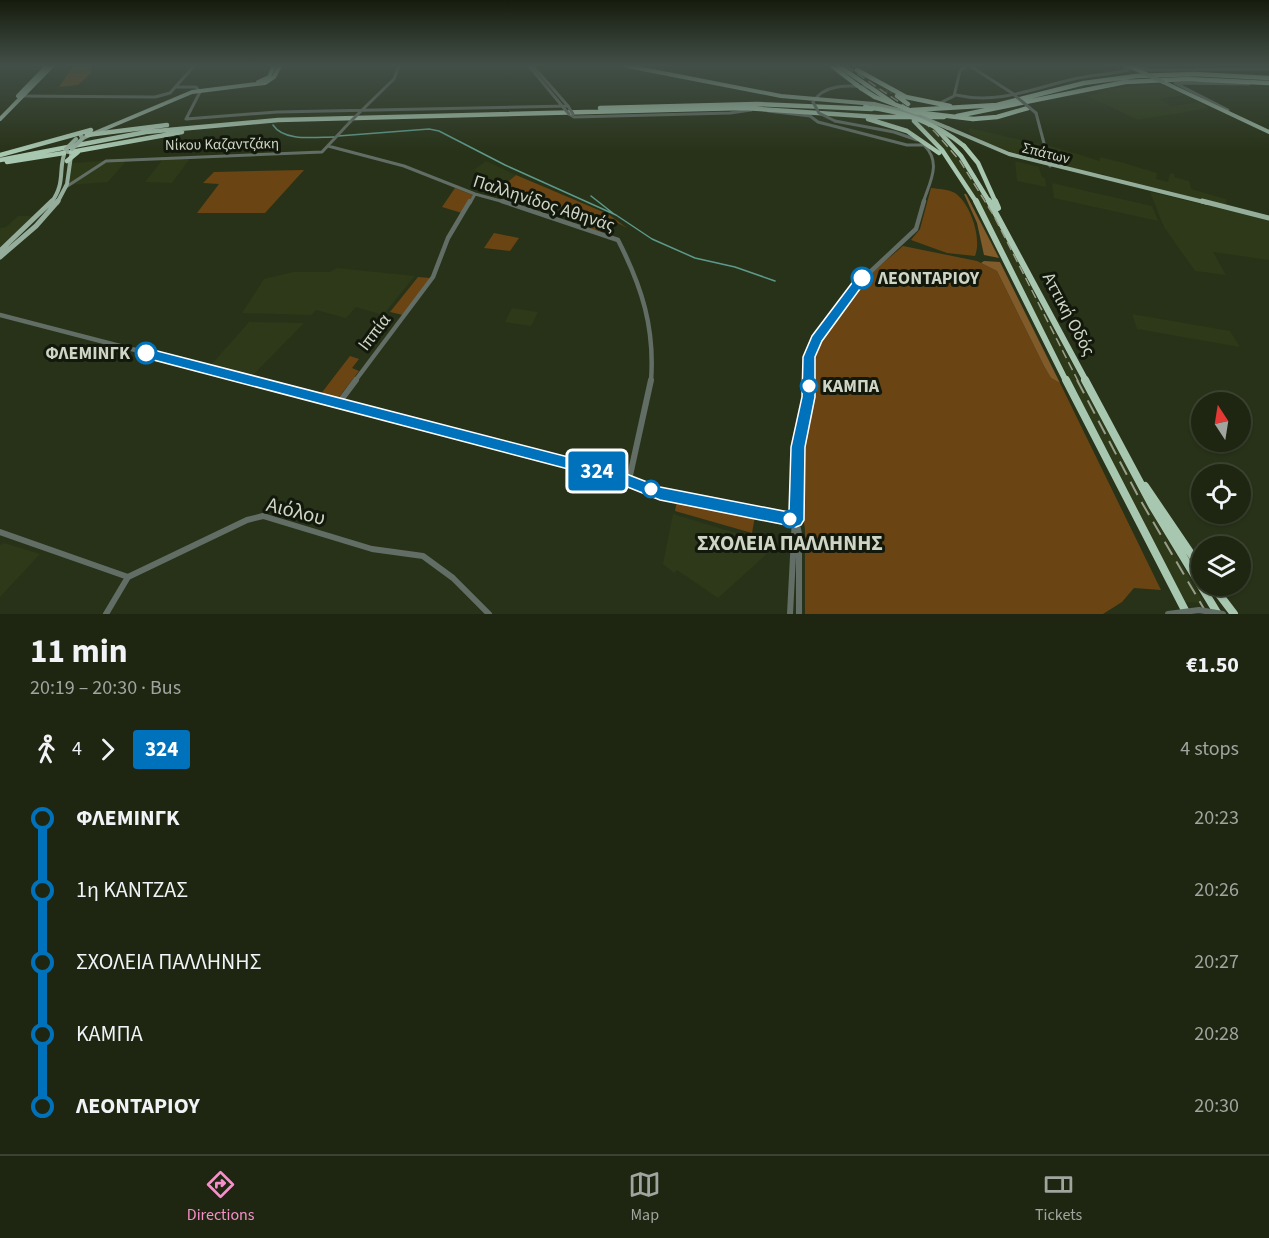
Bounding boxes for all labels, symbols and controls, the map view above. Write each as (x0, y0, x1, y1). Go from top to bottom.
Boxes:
street label: Νίκου Καζαντζάκη (165, 133, 279, 156)
street label: Σπάτων (1020, 137, 1072, 170)
street label: Παλληνίδος Αθηνάς (470, 169, 618, 238)
place label: ΛΕΟΝΤΑΡΙΟΥ (877, 266, 980, 291)
marker: ΛΕΟΝΤΑΡΙΟΥ (851, 267, 873, 289)
street label: Αττική Οδός (1036, 268, 1101, 361)
street label: Ιππία (352, 309, 397, 356)
place label: ΦΛΕΜΙΝΓΚ (45, 341, 131, 366)
marker: ΦΛΕΜΙΝΓΚ (135, 342, 157, 364)
place label: ΚΑΜΠΑ (822, 374, 880, 399)
marker: ΚΑΜΠΑ (800, 377, 818, 395)
north arrow (1191, 392, 1251, 452)
map controls (1191, 392, 1251, 596)
line badge: 324 (562, 452, 632, 490)
text: 324 (580, 456, 614, 486)
button: locate (1191, 464, 1251, 524)
unlabelled marker (642, 480, 660, 498)
street label: Αιόλου (263, 489, 329, 533)
marker: ΣΧΟΛΕΙΑ ΠΑΛΛΗΝΗΣ (781, 510, 799, 528)
place label: ΣΧΟΛΕΙΑ ΠΑΛΛΗΝΗΣ (697, 528, 883, 558)
button: layers (1191, 536, 1251, 596)
text: 11 min (30, 628, 128, 675)
text: €1.50 (1186, 649, 1239, 681)
text: 20:19 – 20:30 · Bus (30, 674, 181, 702)
icon: walk (30, 733, 63, 766)
icon: forward (91, 733, 124, 766)
text: 324 (145, 734, 178, 764)
text: 4 (72, 735, 82, 763)
text: 4 stops (1180, 735, 1239, 763)
text: ΦΛΕΜΙΝΓΚ (76, 802, 180, 834)
text: 20:23 (1194, 804, 1239, 832)
text: 1η ΚΑΝΤΖΑΣ (76, 874, 188, 906)
text: 20:26 (1194, 876, 1239, 904)
text: ΣΧΟΛΕΙΑ ΠΑΛΛΗΝΗΣ (76, 946, 262, 978)
text: 20:27 (1194, 948, 1239, 976)
text: ΚΑΜΠΑ (76, 1018, 143, 1050)
text: 20:28 (1194, 1020, 1239, 1048)
text: ΛΕΟΝΤΑΡΙΟΥ (76, 1090, 200, 1122)
text: 20:30 (1194, 1092, 1239, 1120)
tab: Directions (187, 1168, 255, 1226)
tab: Map (628, 1168, 661, 1226)
tab: Tickets (1035, 1168, 1082, 1226)

